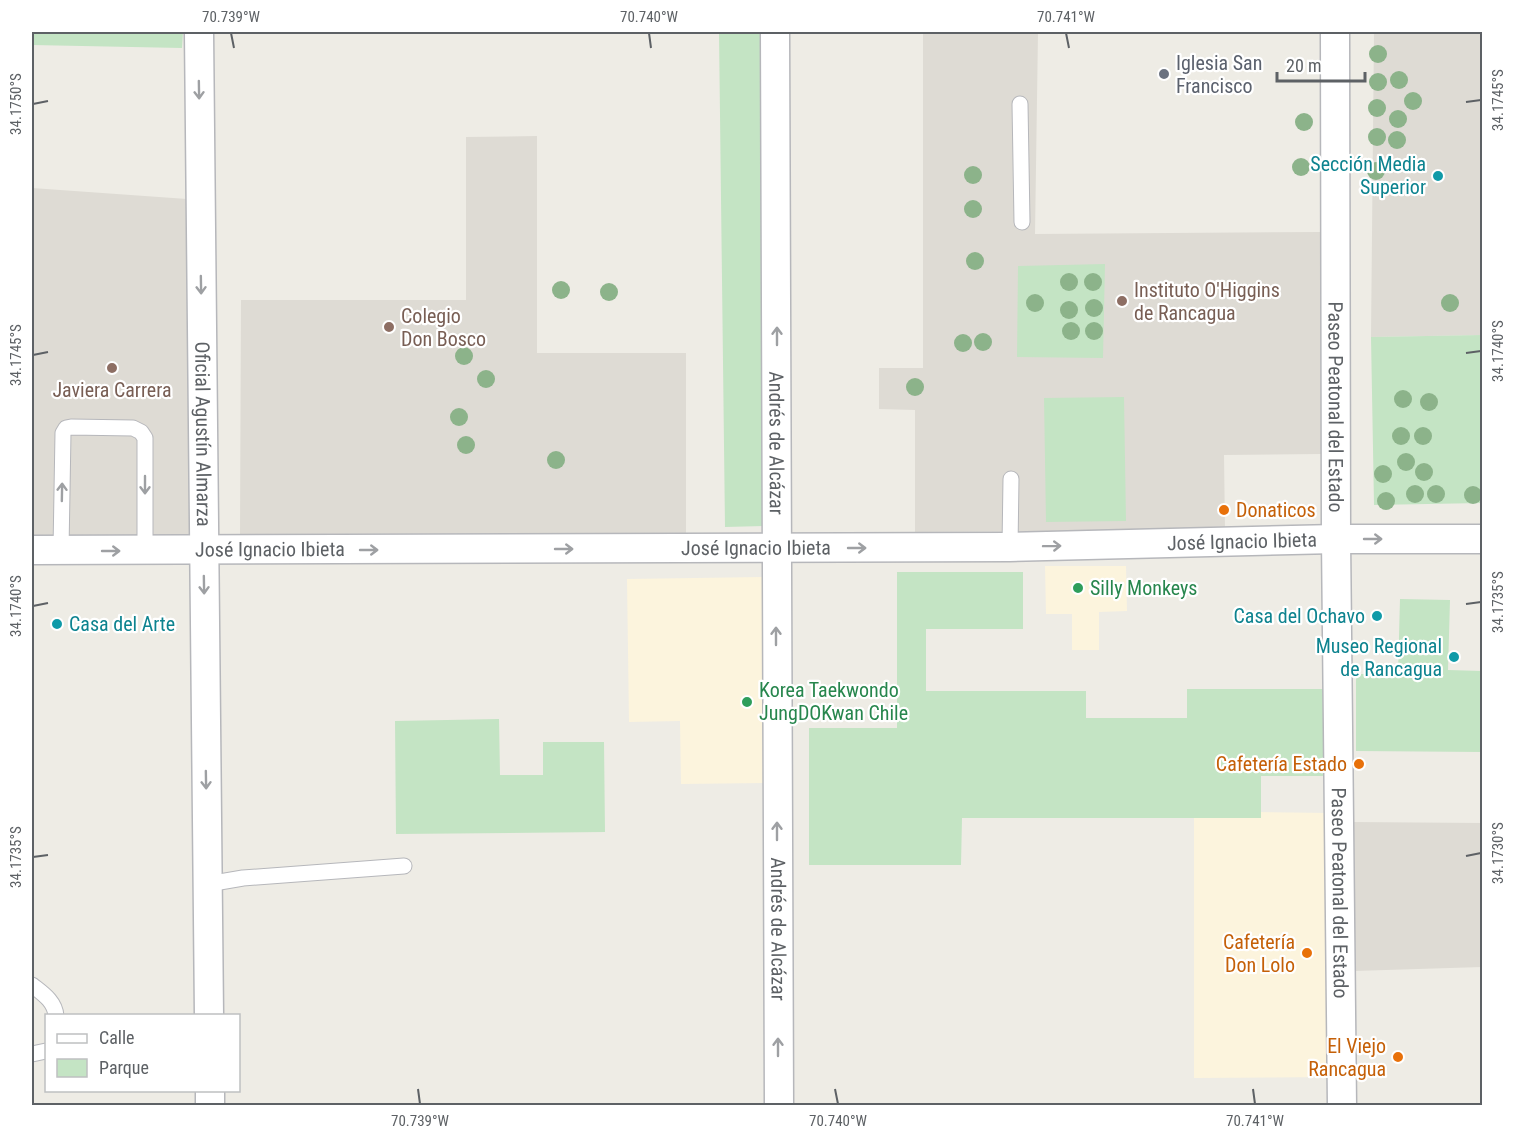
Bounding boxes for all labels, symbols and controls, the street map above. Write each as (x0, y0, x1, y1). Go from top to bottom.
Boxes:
text: 70.739°W (202, 8, 261, 26)
text: 70.740°W (620, 8, 679, 26)
text: 70.741°W (1037, 8, 1096, 26)
scale bar (1277, 45, 1366, 83)
place label: Iglesia San Francisco (1176, 51, 1262, 98)
text: 20 m (1286, 55, 1321, 76)
marker: Iglesia San Francisco (1157, 67, 1171, 81)
text: 34.1745°S (1489, 69, 1507, 131)
text: 34.1750°S (7, 73, 25, 135)
one-way arrow (194, 79, 205, 99)
place label: Sección Media Superior (1310, 152, 1426, 199)
marker: Sección Media Superior (1431, 169, 1445, 183)
one-way arrow (195, 274, 207, 294)
place label: Instituto O'Higgins de Rancagua (1134, 278, 1280, 325)
marker: Instituto O'Higgins de Rancagua (1115, 294, 1129, 308)
street label: Paseo Peatonal del Estado (1324, 301, 1348, 512)
place label: Colegio Don Bosco (401, 304, 486, 351)
marker: Colegio Don Bosco (382, 320, 396, 334)
text: 34.1740°S (1489, 320, 1507, 382)
text: 34.1745°S (7, 324, 25, 386)
one-way arrow (771, 327, 782, 347)
street label: Oficial Agustín Almarza (190, 341, 216, 527)
marker: Javiera Carrera (105, 361, 119, 375)
street label: Andrés de Alcázar (764, 371, 789, 515)
place label: Javiera Carrera (52, 378, 172, 402)
one-way arrow (139, 475, 151, 495)
one-way arrow (56, 482, 68, 502)
place label: Donaticos (1236, 498, 1316, 522)
marker: Donaticos (1217, 503, 1231, 517)
street label: José Ignacio Ibieta (1167, 527, 1317, 555)
one-way arrow (1363, 533, 1383, 545)
street label: José Ignacio Ibieta (681, 536, 831, 560)
street label: José Ignacio Ibieta (195, 537, 345, 561)
one-way arrow (1042, 540, 1062, 552)
one-way arrow (847, 542, 867, 554)
one-way arrow (553, 543, 573, 555)
one-way arrow (358, 544, 378, 556)
one-way arrow (100, 545, 120, 557)
text: 34.1735°S (1489, 571, 1507, 633)
one-way arrow (198, 574, 210, 594)
text: 34.1740°S (7, 575, 25, 637)
place label: Silly Monkeys (1090, 576, 1197, 600)
marker: Silly Monkeys (1071, 581, 1085, 595)
place label: Casa del Ochavo (1234, 604, 1365, 628)
marker: Casa del Ochavo (1370, 609, 1384, 623)
place label: Casa del Arte (69, 612, 175, 636)
marker: Casa del Arte (50, 617, 64, 631)
one-way arrow (770, 627, 782, 647)
place label: Museo Regional de Rancagua (1316, 634, 1442, 681)
marker: Museo Regional de Rancagua (1447, 650, 1461, 664)
place label: Korea Taekwondo JungDOKwan Chile (759, 678, 908, 725)
marker: Korea Taekwondo JungDOKwan Chile (740, 695, 754, 709)
place label: Cafetería Estado (1216, 752, 1347, 776)
marker: Cafetería Estado (1352, 757, 1366, 771)
one-way arrow (200, 769, 212, 789)
street label: Paseo Peatonal del Estado (1327, 787, 1353, 999)
one-way arrow (771, 822, 783, 842)
text: 34.1730°S (1489, 822, 1507, 884)
text: 34.1735°S (7, 826, 25, 888)
street label: Andrés de Alcázar (766, 857, 791, 1001)
place label: Cafetería Don Lolo (1223, 930, 1295, 977)
marker: Cafetería Don Lolo (1300, 946, 1314, 960)
legend (45, 1014, 240, 1092)
text: Calle (99, 1027, 135, 1048)
place label: El Viejo Rancagua (1308, 1034, 1386, 1081)
one-way arrow (772, 1038, 784, 1058)
marker: El Viejo Rancagua (1391, 1050, 1405, 1064)
text: Parque (99, 1057, 149, 1078)
text: 70.739°W (391, 1112, 450, 1130)
text: 70.740°W (809, 1112, 868, 1130)
text: 70.741°W (1226, 1112, 1285, 1130)

